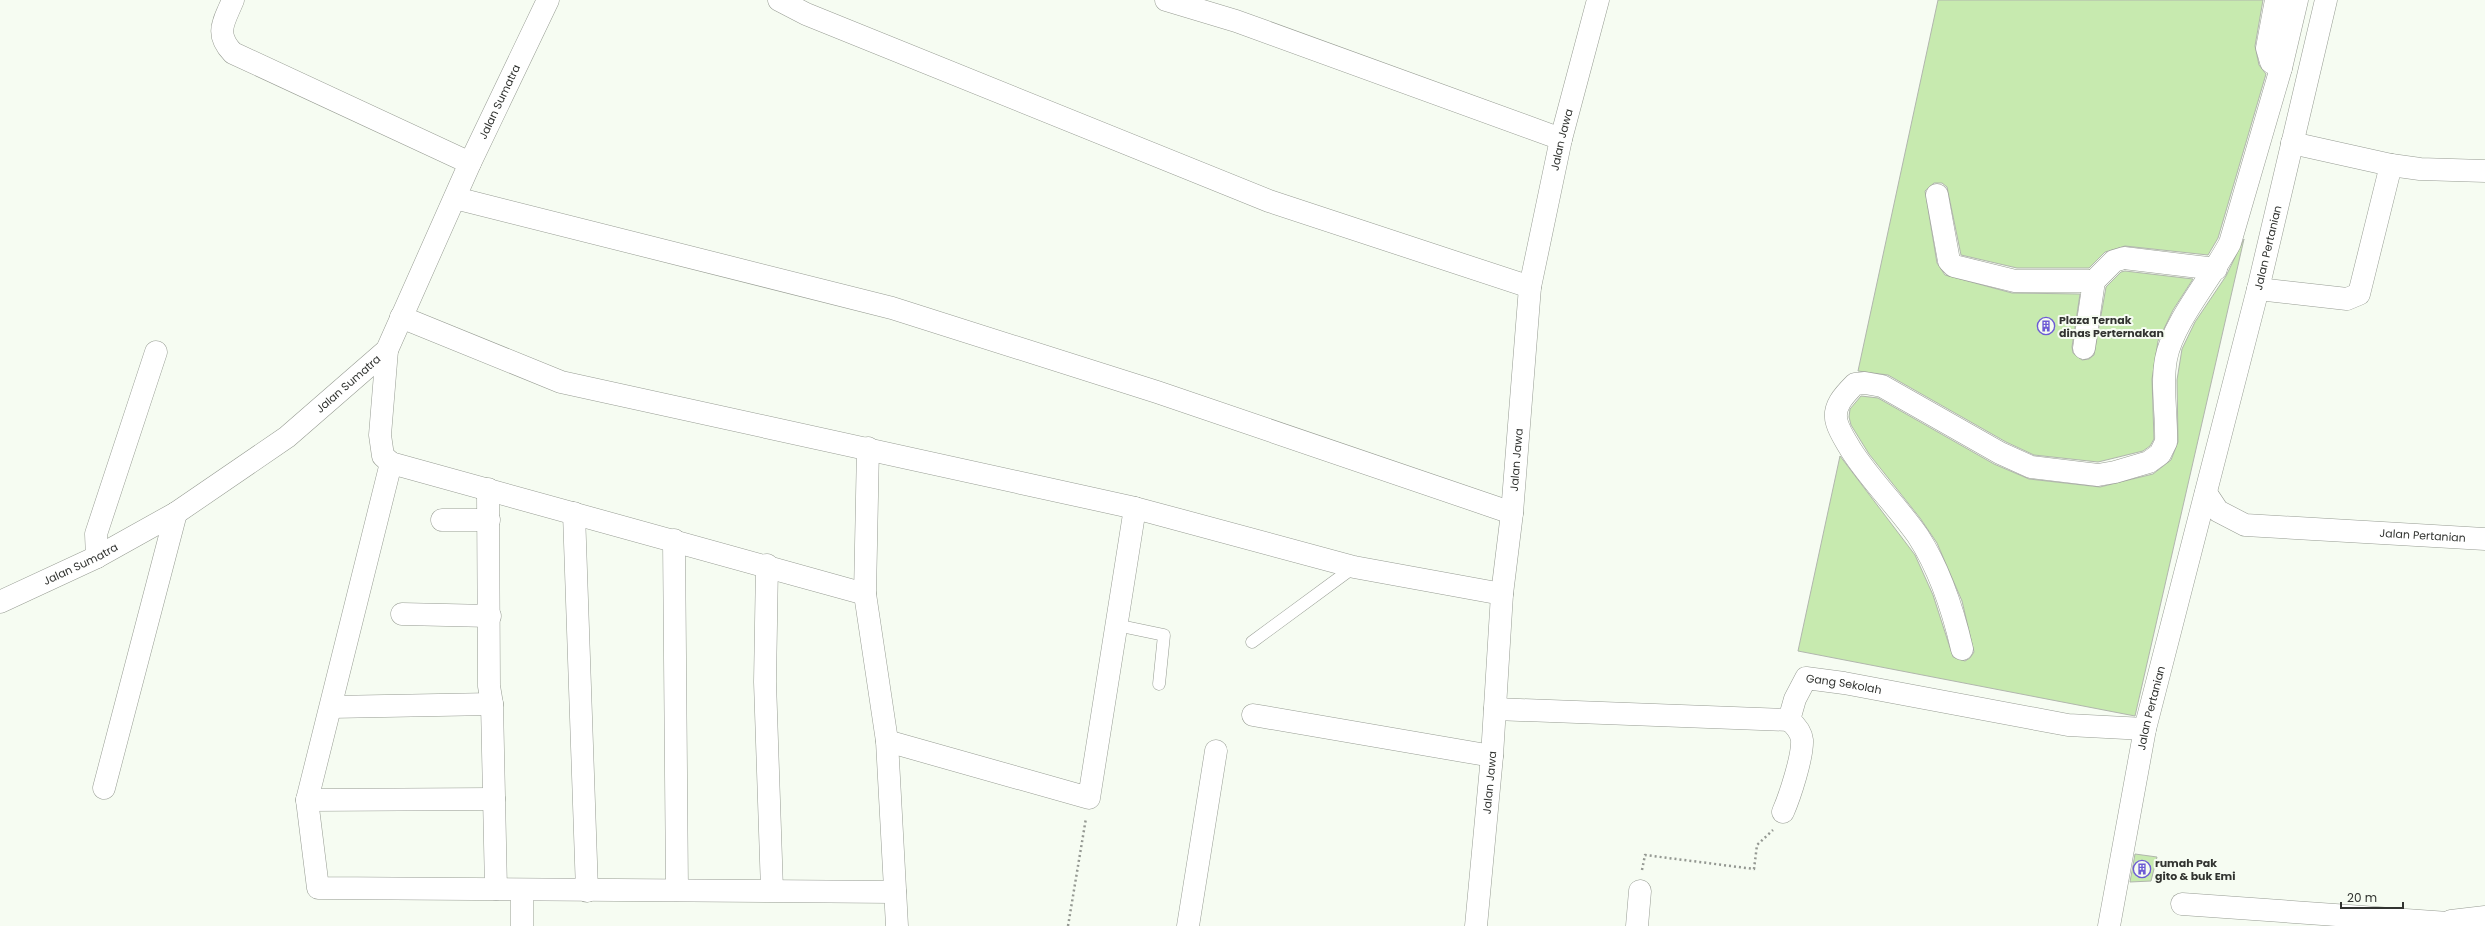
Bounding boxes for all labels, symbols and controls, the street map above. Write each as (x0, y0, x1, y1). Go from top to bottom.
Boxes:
street label: Jalan Sumatra (475, 62, 524, 142)
street label: Jalan Jawa (1547, 107, 1577, 172)
street label: Jalan Pertanian (2250, 204, 2285, 292)
place label: Plaza Ternak dinas Perternakan (2059, 312, 2164, 341)
building icon: Plaza Ternak dinas Perternakan (2036, 316, 2056, 336)
street label: Jalan Sumatra (312, 351, 384, 416)
street label: Jalan Jawa (1506, 428, 1527, 492)
street label: Jalan Pertanian (2379, 525, 2466, 546)
street label: Jalan Sumatra (41, 539, 121, 589)
street label: Jalan Pertanian (2133, 664, 2169, 752)
street label: Gang Sekolah (1805, 670, 1883, 698)
street label: Jalan Jawa (1479, 751, 1500, 815)
place label: rumah Pak gito & buk Emi (2155, 855, 2236, 884)
building icon: rumah Pak gito & buk Emi (2132, 859, 2152, 879)
scale bar (2341, 884, 2403, 910)
text: 20 m (2347, 889, 2377, 906)

